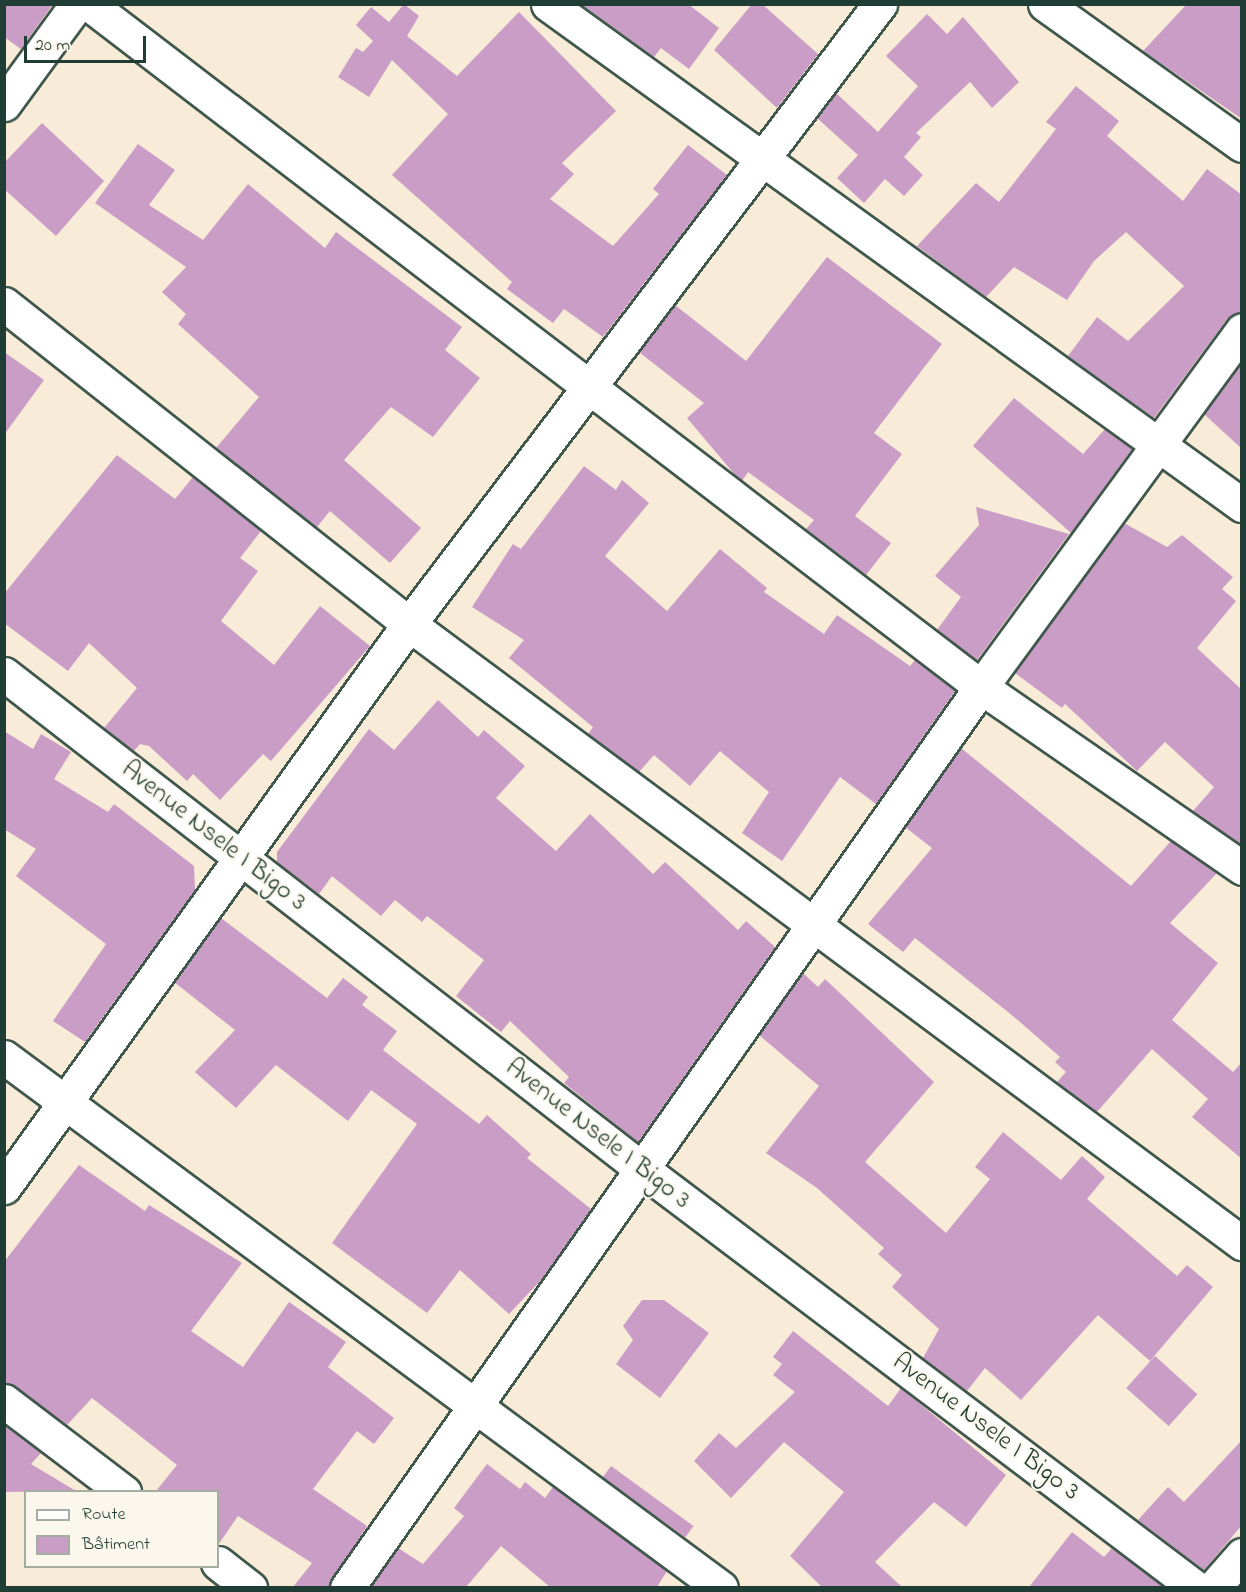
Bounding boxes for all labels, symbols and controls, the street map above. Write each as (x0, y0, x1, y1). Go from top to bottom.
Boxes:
scale bar (27, 24, 148, 62)
text: 20 m (35, 33, 70, 59)
street label: Avenue Nsele I Bigo 3 (114, 755, 312, 919)
street label: Avenue Nsele I Bigo 3 (498, 1053, 696, 1217)
street label: Avenue Nsele I Bigo 3 (885, 1347, 1085, 1509)
legend (24, 1490, 219, 1568)
text: Route (82, 1502, 126, 1528)
text: Bâtiment (82, 1532, 150, 1558)

